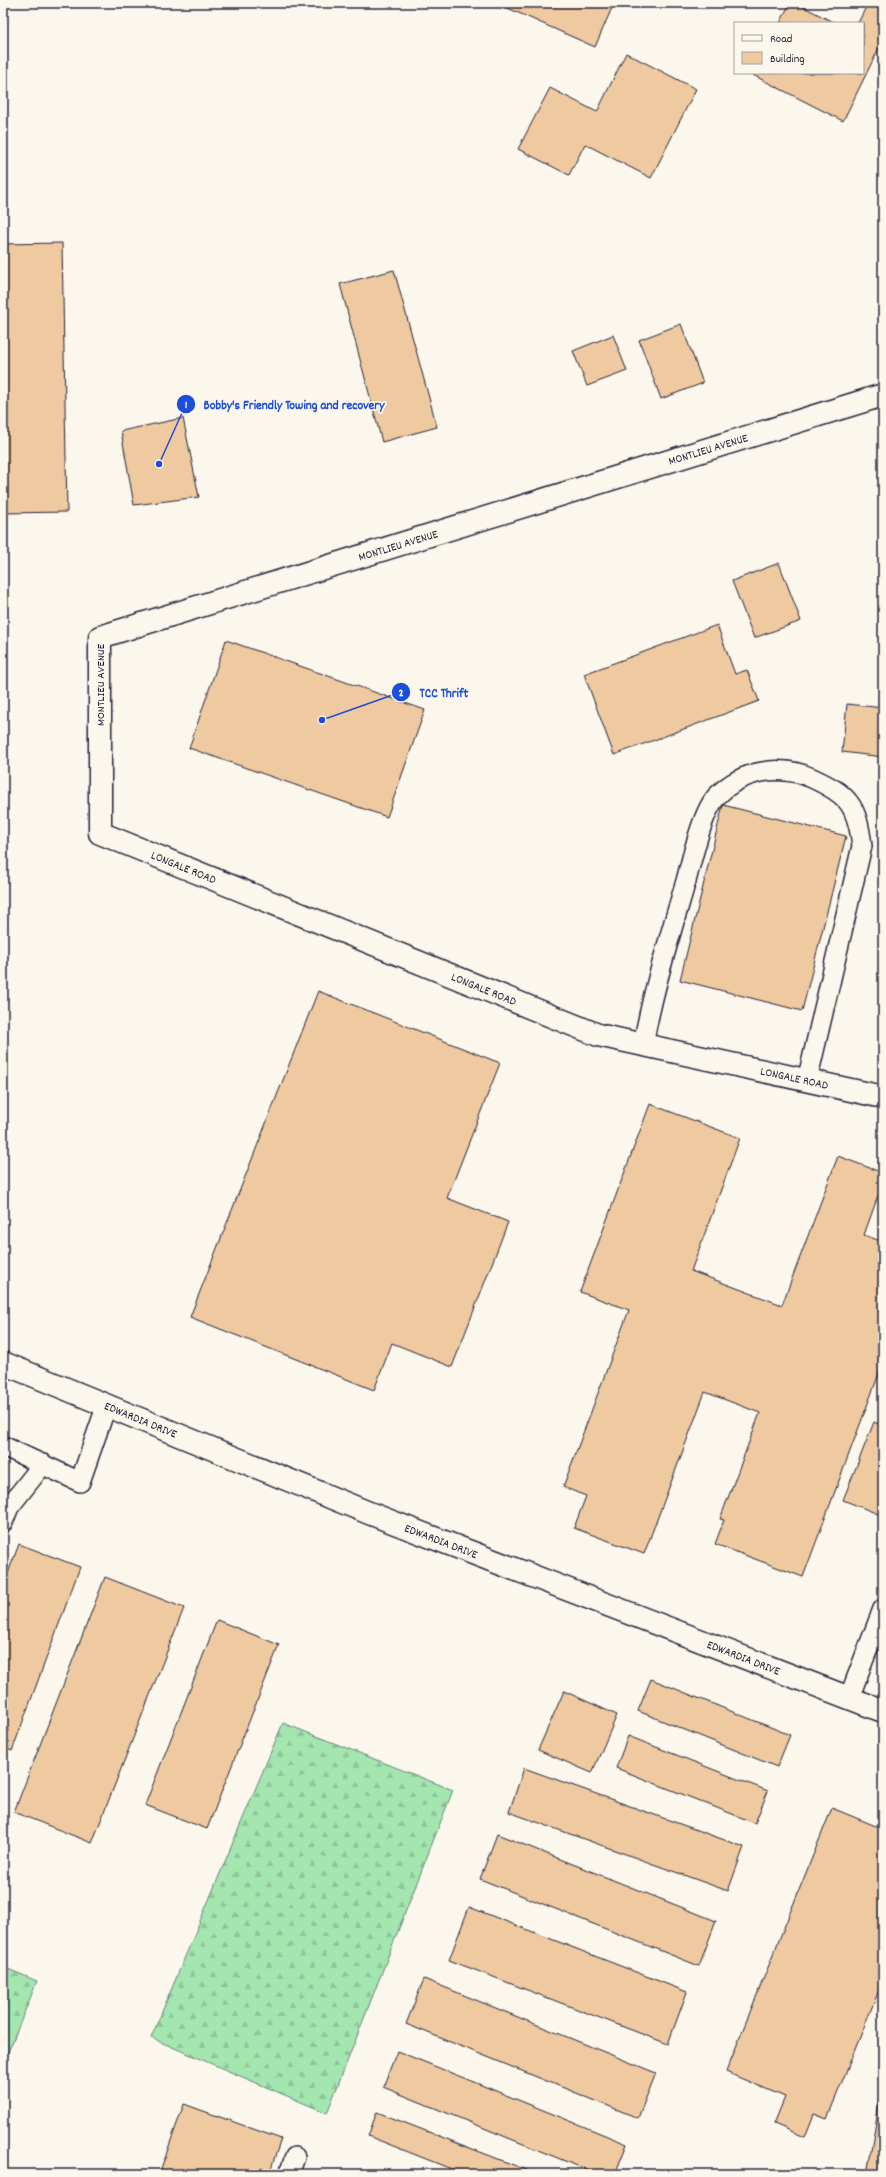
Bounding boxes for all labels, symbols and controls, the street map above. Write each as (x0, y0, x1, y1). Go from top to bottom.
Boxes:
legend (734, 22, 864, 74)
text: Road (770, 31, 792, 48)
text: Building (770, 51, 805, 68)
callout: Bobby's Friendly Towing and recovery (176, 392, 393, 417)
text: 1 (185, 397, 188, 414)
text: Bobby's Friendly Towing and recovery (204, 397, 385, 416)
street label: MONTLIEU AVENUE (667, 430, 751, 471)
street label: MONTLIEU AVENUE (357, 526, 441, 567)
street label: MONTLIEU AVENUE (93, 643, 110, 726)
callout: TCC Thrift (391, 680, 476, 705)
text: 2 (398, 685, 404, 702)
text: TCC Thrift (420, 685, 469, 704)
street label: LONGALE ROAD (148, 848, 218, 889)
street label: LONGALE ROAD (448, 969, 519, 1011)
street label: LONGALE ROAD (759, 1064, 830, 1095)
street label: EDWARDIA DRIVE (101, 1398, 180, 1444)
street label: EDWARDIA DRIVE (402, 1520, 480, 1564)
street label: EDWARDIA DRIVE (704, 1637, 783, 1681)

